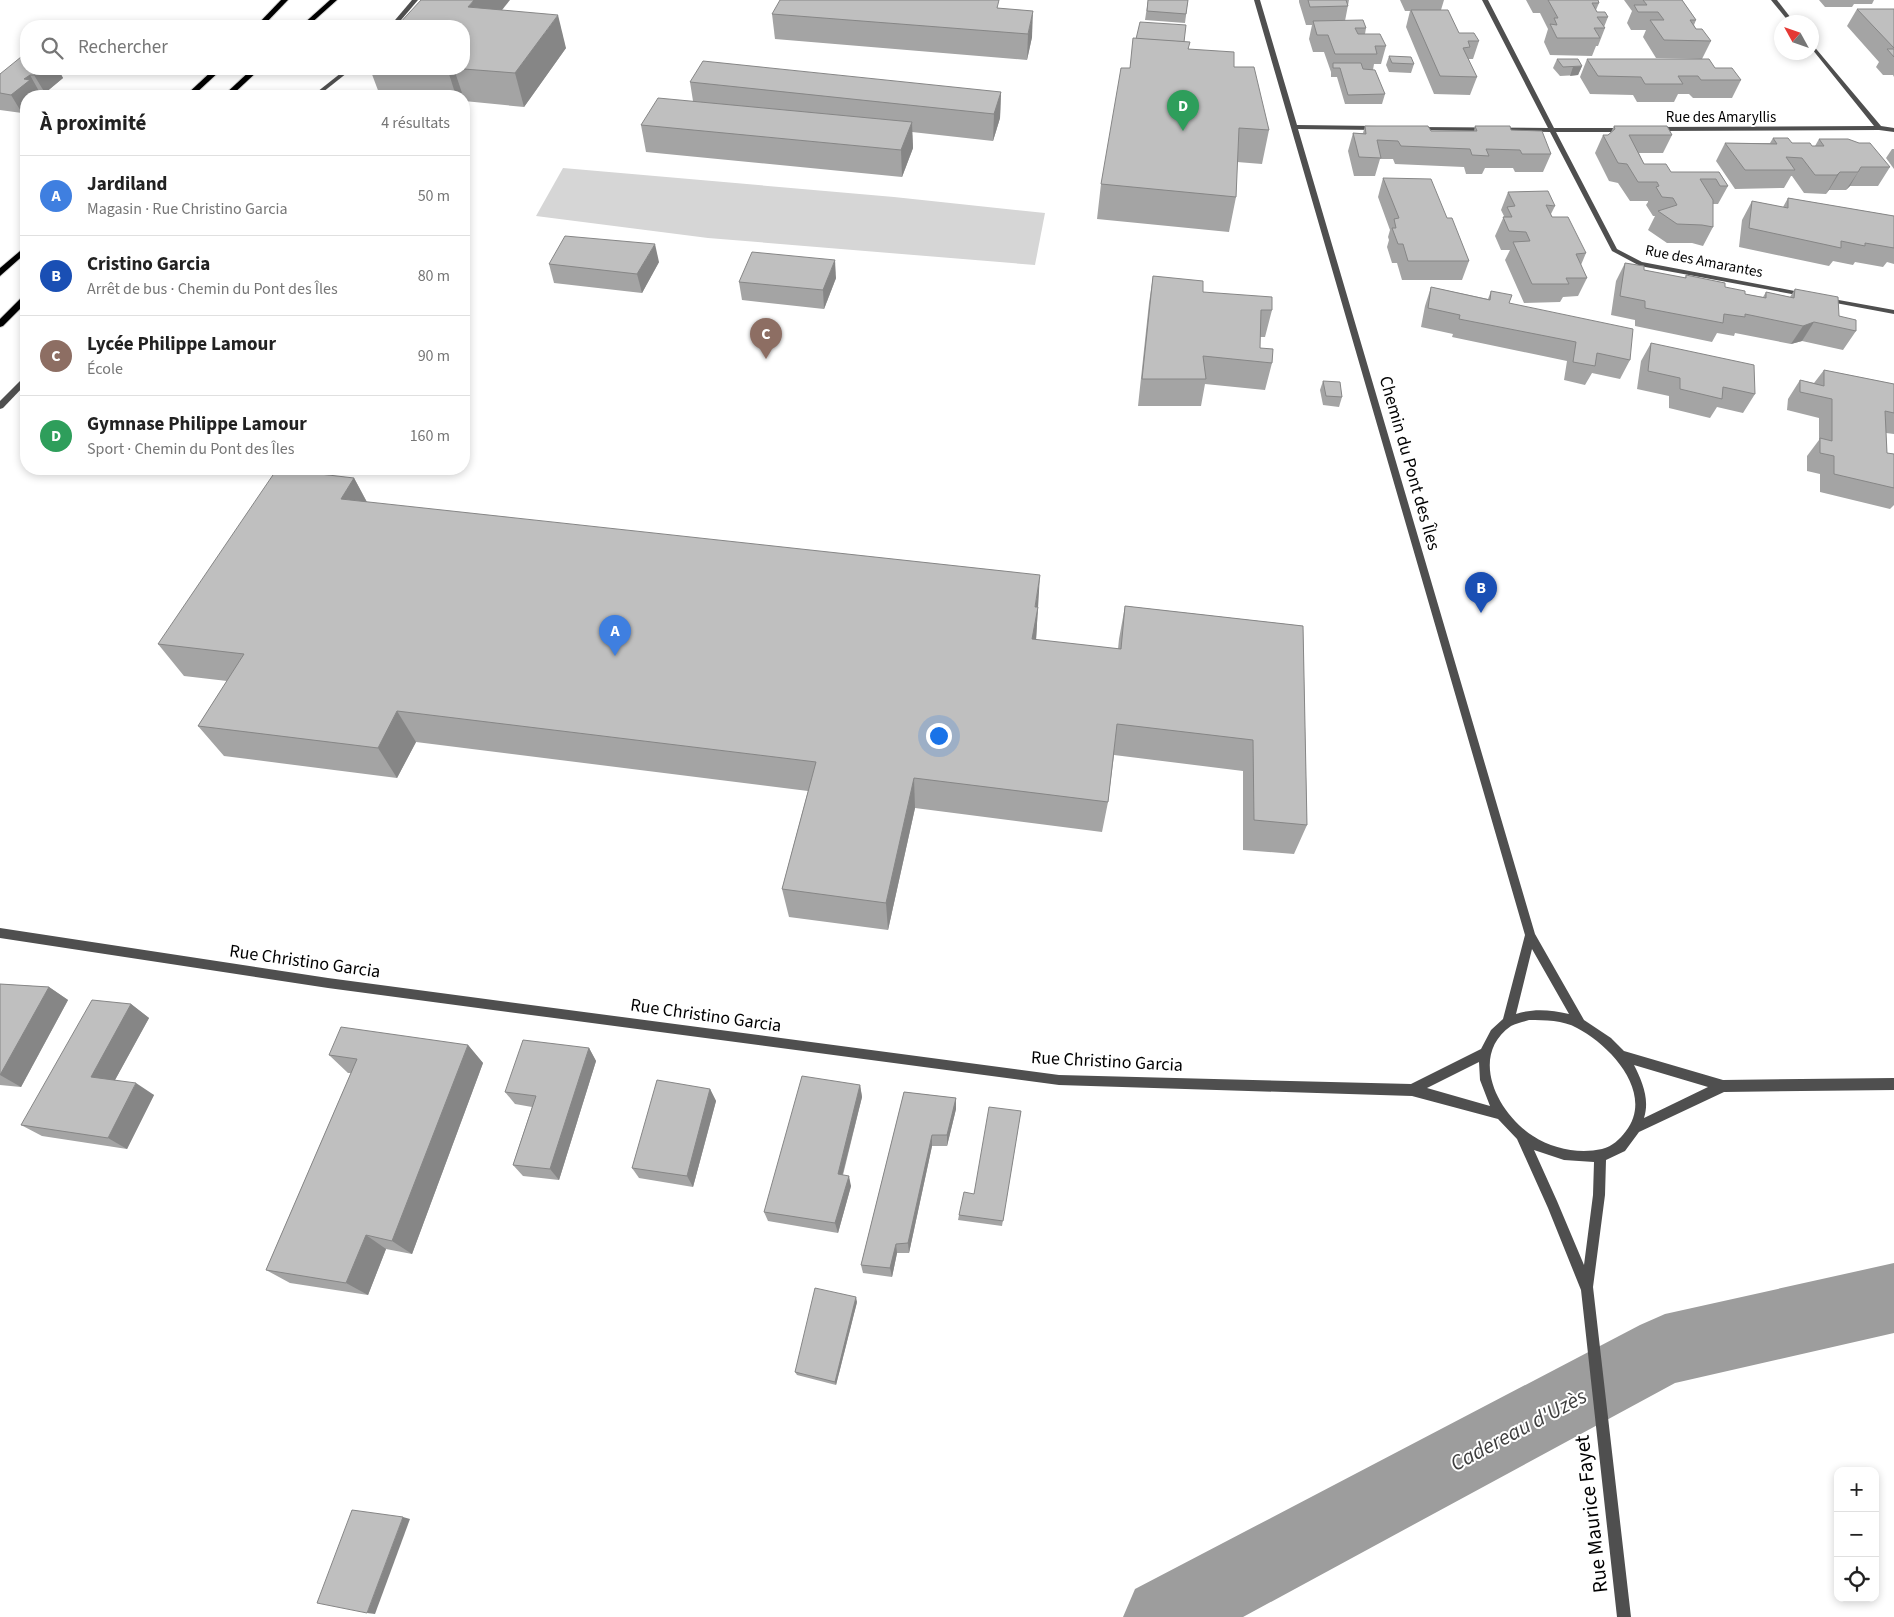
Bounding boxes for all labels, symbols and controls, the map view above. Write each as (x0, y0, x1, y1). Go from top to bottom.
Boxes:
north arrow (1774, 15, 1819, 60)
search box (20, 20, 470, 75)
icon: search (38, 34, 66, 62)
text: Rechercher (78, 34, 168, 61)
pin: D (1167, 90, 1199, 131)
street label: Rue des Amaryllis (1666, 107, 1776, 128)
text: À proximité (40, 108, 146, 138)
text: 4 résultats (381, 112, 450, 134)
text: Jardiland (87, 171, 167, 198)
text: A (51, 185, 61, 207)
text: 50 m (418, 185, 450, 207)
text: Magasin · Rue Christino Garcia (87, 198, 288, 220)
street label: Rue des Amarantes (1643, 240, 1765, 283)
text: Cristino Garcia (87, 251, 210, 278)
text: B (51, 265, 61, 287)
text: 80 m (418, 265, 450, 287)
text: Arrêt de bus · Chemin du Pont des Îles (87, 278, 338, 300)
pin: C (750, 318, 782, 359)
text: Lycée Philippe Lamour (87, 331, 276, 358)
text: C (51, 345, 61, 367)
text: 90 m (418, 345, 450, 367)
text: École (87, 358, 123, 380)
street label: Chemin du Pont des Îles (1373, 373, 1446, 553)
text: Gymnase Philippe Lamour (87, 411, 307, 438)
text: D (51, 425, 61, 447)
text: 160 m (410, 425, 450, 447)
text: Sport · Chemin du Pont des Îles (87, 438, 295, 460)
pin: B (1465, 572, 1497, 613)
pin: A (599, 615, 631, 656)
your location (926, 723, 952, 749)
street label: Rue Christino Garcia (228, 939, 382, 984)
street label: Rue Christino Garcia (629, 993, 783, 1038)
street label: Rue Christino Garcia (1030, 1045, 1184, 1078)
water label: Cadereau d'Uzès (1444, 1380, 1593, 1479)
street label: Rue Maurice Fayet (1566, 1433, 1616, 1595)
map controls (1834, 1467, 1879, 1602)
button: + (1834, 1467, 1879, 1512)
button: − (1834, 1512, 1879, 1557)
button: locate (1834, 1557, 1879, 1602)

